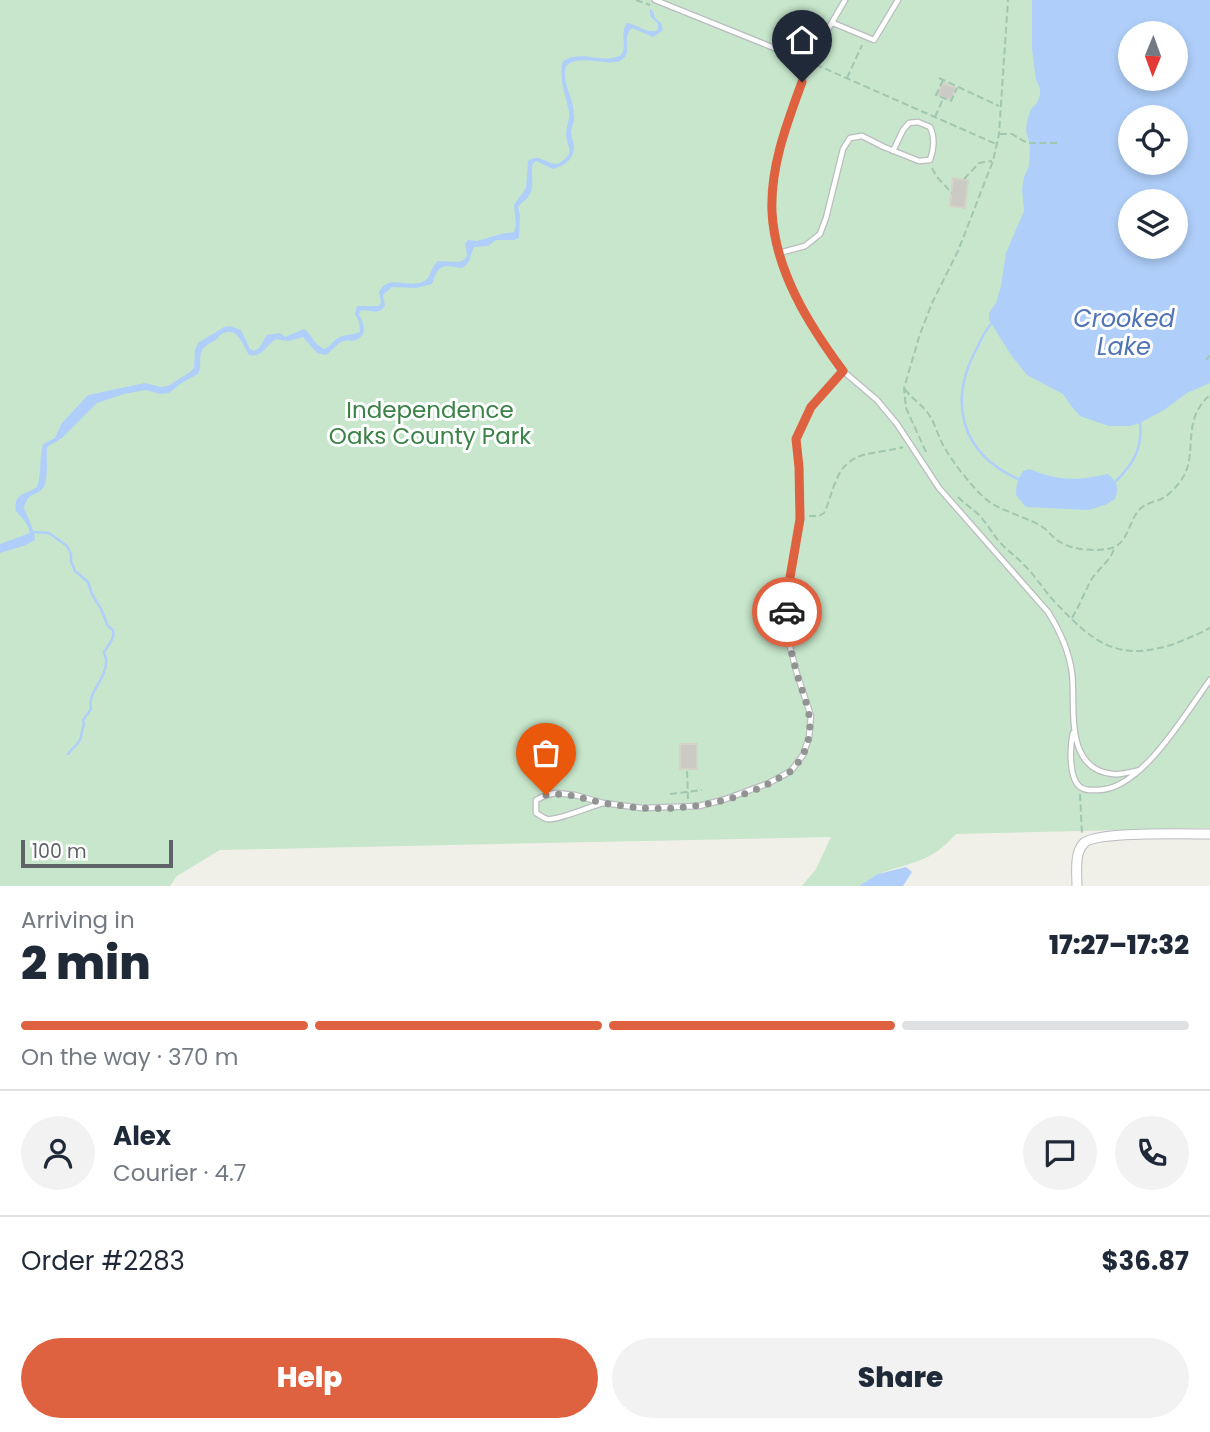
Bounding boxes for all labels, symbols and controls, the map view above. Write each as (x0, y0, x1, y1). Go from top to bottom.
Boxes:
pin (772, 10, 832, 82)
icon: home (783, 21, 821, 59)
north arrow (1118, 21, 1188, 91)
map controls (1118, 21, 1188, 259)
button: locate (1118, 105, 1188, 175)
button: layers (1118, 189, 1188, 259)
water label: Crooked Lake (1073, 302, 1176, 363)
park label: Independence Oaks County Park (329, 394, 531, 452)
courier (752, 577, 822, 647)
icon: car (768, 593, 806, 631)
pin (516, 723, 576, 795)
icon: bag (527, 734, 565, 772)
scale bar (21, 837, 173, 869)
text: 100 m (32, 838, 87, 865)
text: Arriving in (21, 904, 135, 936)
text: 17:27–17:32 (1049, 927, 1189, 963)
text: 2 min (21, 931, 151, 995)
text: On the way · 370 m (21, 1041, 238, 1073)
button: person (21, 1116, 95, 1190)
button: chat (1023, 1116, 1097, 1190)
button: phone (1115, 1116, 1189, 1190)
text: Alex (113, 1118, 171, 1154)
text: Courier · 4.7 (113, 1157, 246, 1189)
text: Order #2283 (21, 1243, 185, 1279)
text: $36.87 (1102, 1243, 1189, 1279)
button: Help (21, 1338, 598, 1418)
button: Share (612, 1338, 1189, 1418)

